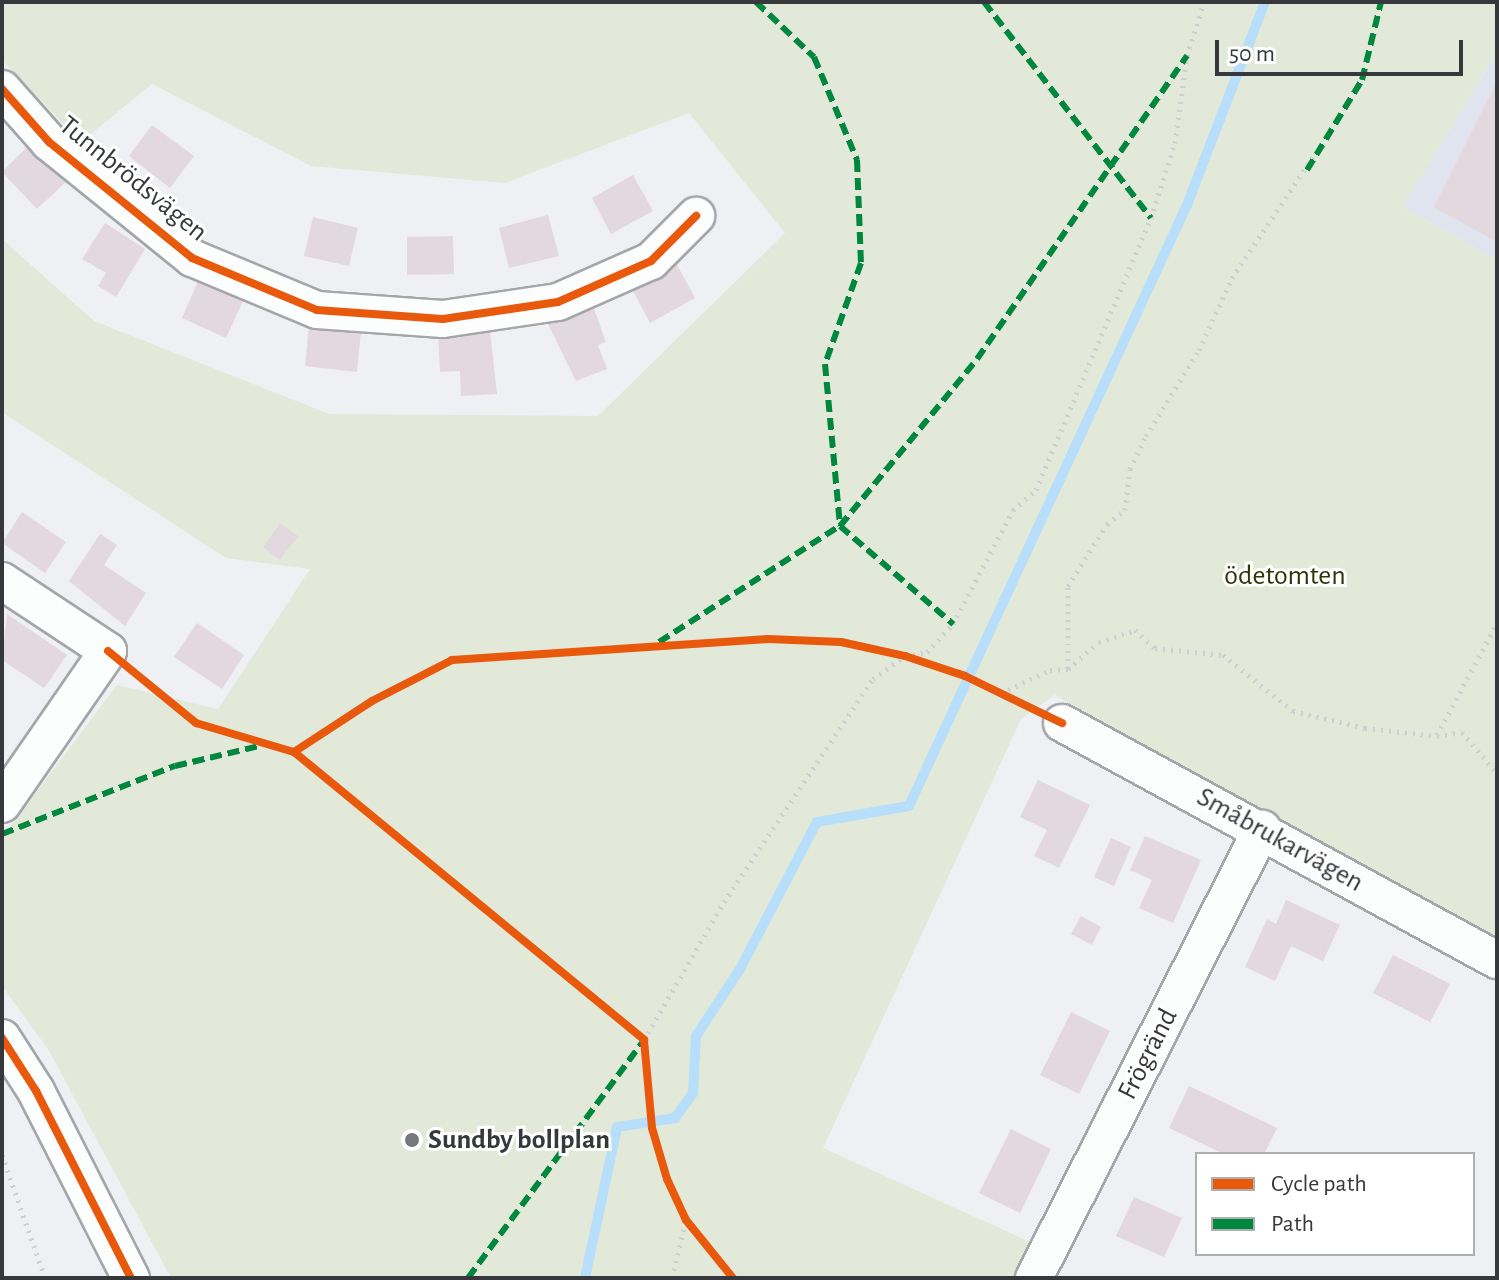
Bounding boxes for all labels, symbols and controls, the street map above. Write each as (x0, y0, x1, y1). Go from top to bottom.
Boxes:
scale bar (1219, 24, 1467, 74)
text: 50 m (1229, 42, 1275, 66)
street label: Tunnbrödsvägen (52, 109, 214, 249)
park label: ödetomten (1224, 559, 1346, 593)
street label: Småbrukarvägen (1191, 780, 1369, 900)
street label: Frögränd (1111, 1003, 1185, 1105)
place label: Sundby bollplan (428, 1123, 610, 1157)
marker: Sundby bollplan (403, 1131, 421, 1149)
legend (1195, 1152, 1475, 1256)
text: Cycle path (1271, 1172, 1367, 1196)
text: Path (1271, 1212, 1314, 1236)

